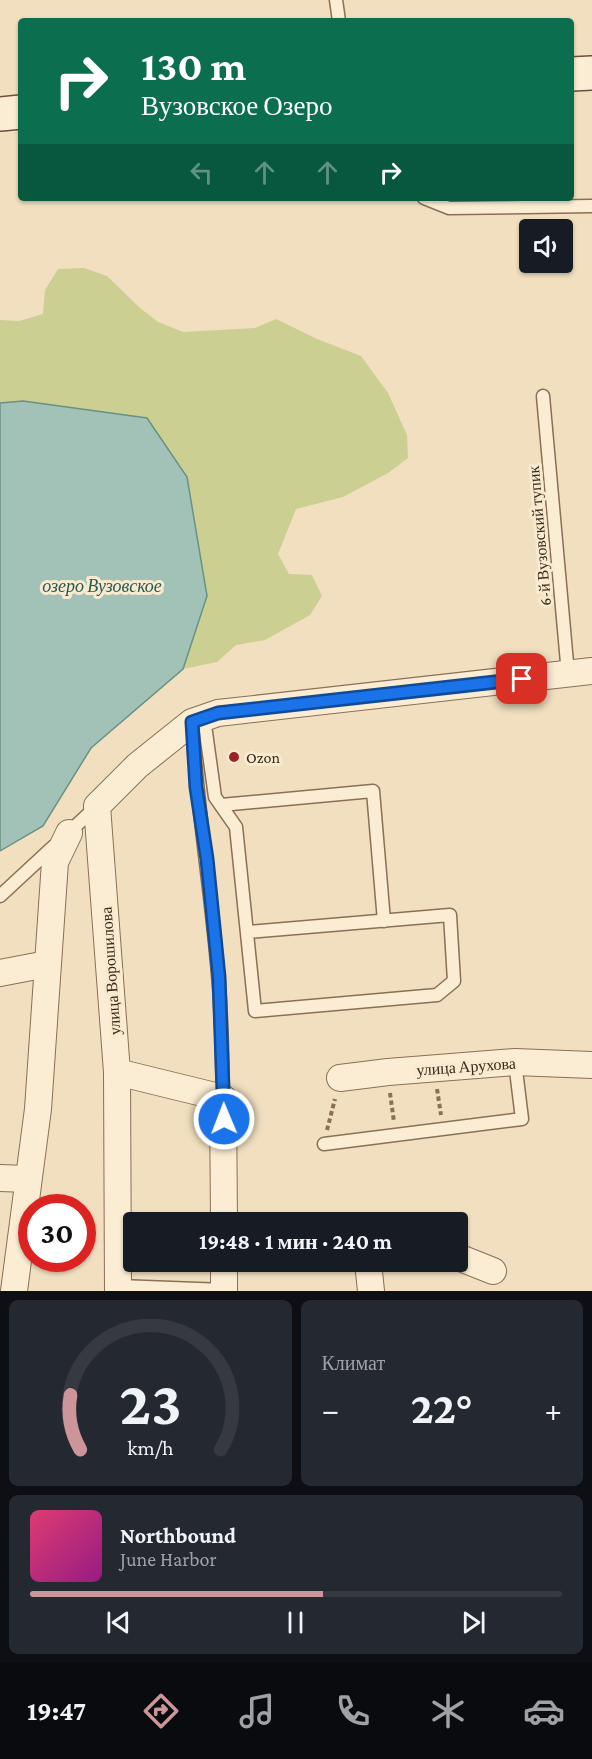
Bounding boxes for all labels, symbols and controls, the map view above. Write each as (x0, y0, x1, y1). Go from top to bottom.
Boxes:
icon: right (42, 42, 120, 120)
text: 130 m (141, 42, 246, 89)
text: Вузовское Озеро (141, 91, 333, 121)
icon: left (185, 156, 218, 189)
icon: ahead (248, 156, 281, 189)
icon: ahead (311, 156, 344, 189)
icon: right (374, 156, 407, 189)
map controls (519, 219, 573, 273)
button: sound (519, 219, 573, 273)
street label: 6-й Вузовский тупик (525, 465, 555, 607)
water label: озеро Вузовское (42, 576, 162, 596)
pin (496, 653, 547, 704)
icon: arrive (505, 662, 538, 695)
place label: Ozon (246, 749, 280, 766)
marker: Ozon (227, 750, 241, 764)
street label: улица Ворошилова (98, 906, 124, 1036)
street label: улица Арухова (416, 1055, 516, 1079)
position arrow (192, 1087, 256, 1151)
speed limit sign: 30 (18, 1194, 96, 1272)
text: 19:48 · 1 мин · 240 m (199, 1229, 392, 1254)
text: Климат (322, 1352, 385, 1374)
text: 23 (119, 1368, 181, 1437)
text: 22° (411, 1383, 473, 1433)
text: − (322, 1391, 339, 1428)
text: + (545, 1391, 562, 1428)
text: km/h (127, 1436, 174, 1460)
text: Northbound (120, 1523, 236, 1548)
text: June Harbor (120, 1548, 217, 1570)
icon: previous (102, 1606, 135, 1639)
icon: pause (279, 1606, 312, 1639)
icon: next (457, 1606, 490, 1639)
icon: directions (140, 1690, 182, 1732)
icon: music (236, 1690, 278, 1732)
icon: phone (332, 1690, 374, 1732)
icon: climate (427, 1690, 469, 1732)
icon: car (523, 1690, 565, 1732)
text: 19:47 (27, 1696, 86, 1726)

